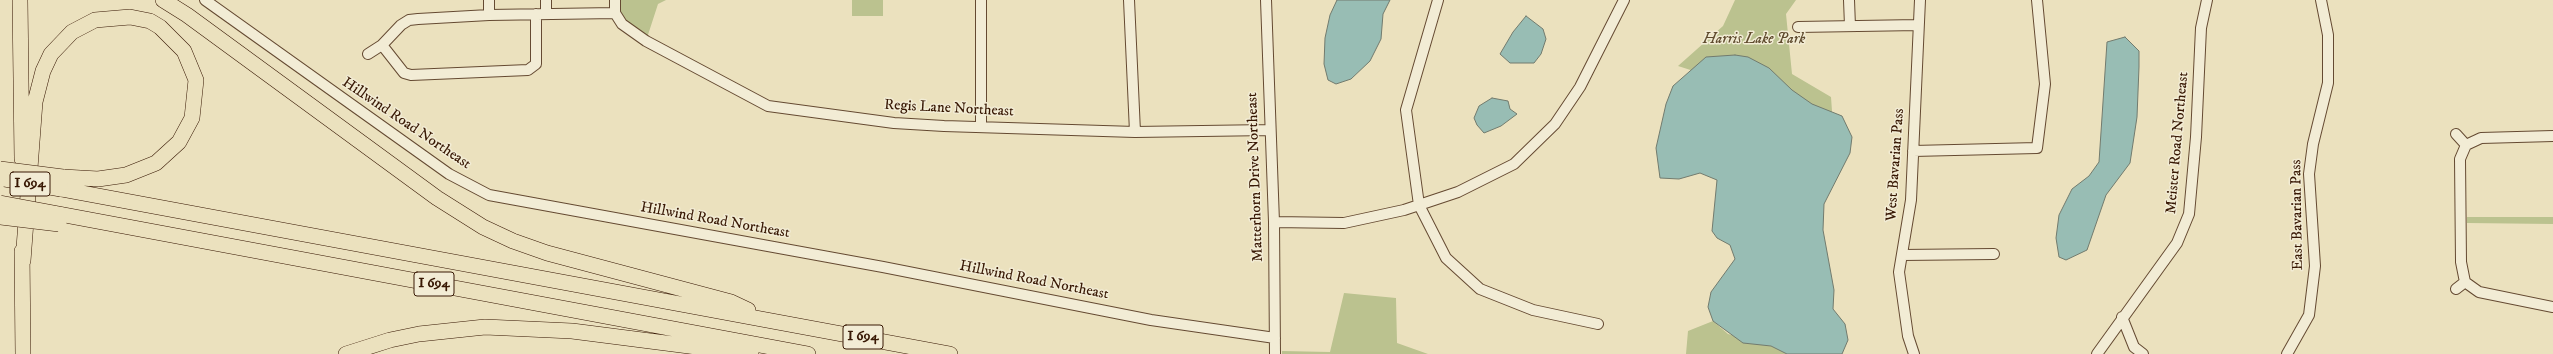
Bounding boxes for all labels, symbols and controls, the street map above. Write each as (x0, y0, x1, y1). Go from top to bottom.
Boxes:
park label: Harris Lake Park (1703, 31, 1805, 49)
street label: Meister Road Northeast (2163, 71, 2193, 215)
street label: Hillwind Road Northeast (338, 74, 474, 174)
street label: Matterhorn Drive Northeast (1244, 92, 1268, 262)
street label: Regis Lane Northeast (884, 97, 1014, 121)
street label: West Bavarian Pass (1883, 108, 1909, 222)
street label: East Bavarian Pass (2288, 159, 2308, 271)
road number: I 694 (10, 172, 50, 196)
street label: Hillwind Road Northeast (639, 199, 791, 243)
street label: Hillwind Road Northeast (958, 258, 1110, 304)
road number: I 694 (414, 272, 454, 296)
road number: I 694 (843, 325, 883, 349)

